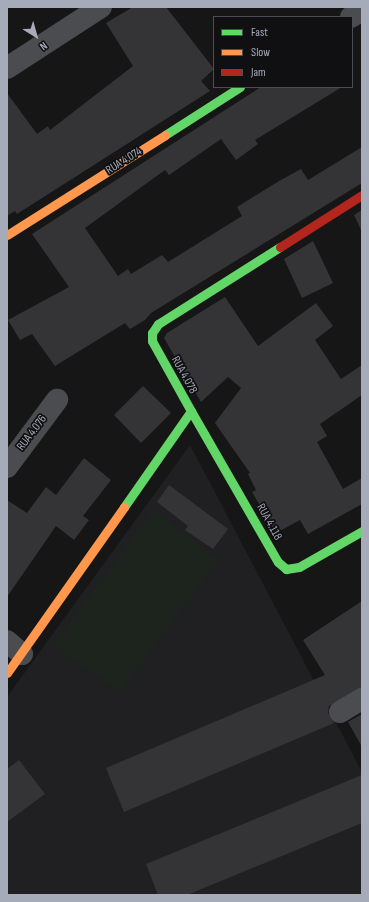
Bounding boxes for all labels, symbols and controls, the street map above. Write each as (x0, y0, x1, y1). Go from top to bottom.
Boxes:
north arrow (16, 16, 56, 56)
legend (213, 16, 353, 88)
text: Fast (251, 25, 268, 40)
text: N (37, 39, 50, 53)
text: Slow (251, 45, 270, 60)
text: Jam (251, 65, 266, 80)
street label: RUA 4.074 (103, 144, 145, 178)
street label: RUA 4.078 (168, 354, 200, 396)
street label: RUA 4.076 (14, 412, 50, 454)
street label: RUA 4.118 (253, 501, 285, 543)

